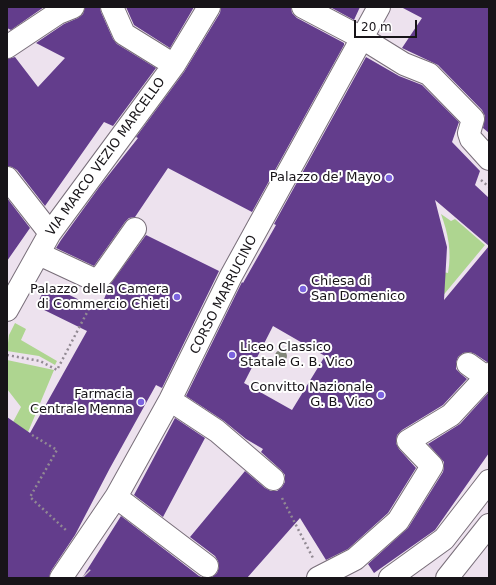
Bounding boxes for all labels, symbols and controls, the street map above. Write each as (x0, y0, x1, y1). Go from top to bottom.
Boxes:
scale bar (356, 12, 419, 38)
text: 20 m (361, 20, 392, 34)
street label: VIA MARCO VEZIO MARCELLO (43, 75, 169, 239)
place label: Palazzo de' Mayo (270, 170, 381, 186)
marker: Palazzo de' Mayo (384, 173, 394, 183)
street label: CORSO MARRUCINO (187, 233, 261, 357)
place label: Chiesa di San Domenico (311, 274, 405, 305)
place label: Palazzo della Camera di Commercio Chieti (30, 282, 169, 313)
marker: Chiesa di San Domenico (298, 284, 308, 294)
marker: Palazzo della Camera di Commercio Chieti (172, 292, 182, 302)
place label: Liceo Classico Statale G. B. Vico (240, 340, 353, 371)
marker: Liceo Classico Statale G. B. Vico (227, 350, 237, 360)
place label: Convitto Nazionale G. B. Vico (250, 380, 373, 411)
place label: Farmacia Centrale Menna (30, 387, 133, 418)
marker: Convitto Nazionale G. B. Vico (376, 390, 386, 400)
marker: Farmacia Centrale Menna (136, 397, 146, 407)

